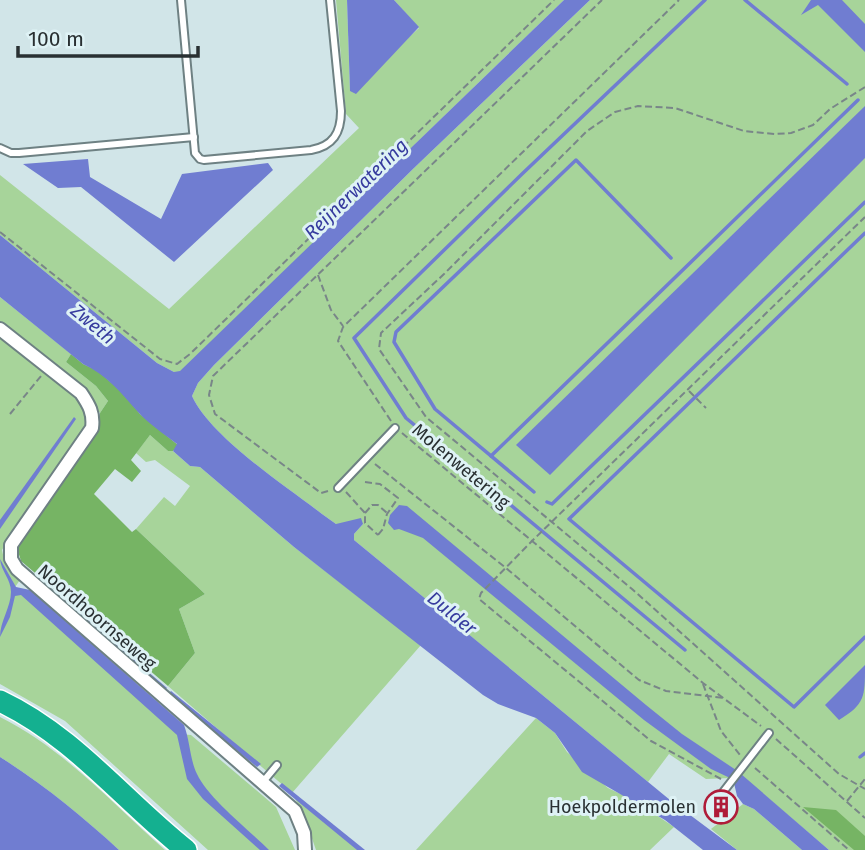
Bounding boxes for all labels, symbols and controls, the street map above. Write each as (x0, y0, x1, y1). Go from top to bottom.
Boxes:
scale bar (18, 14, 198, 58)
text: 100 m (28, 26, 84, 52)
water label: Reijnerwatering (300, 134, 412, 244)
water label: Zweth (65, 298, 120, 349)
street label: Molenwetering (408, 419, 515, 514)
street label: Noordhoornseweg (33, 560, 161, 675)
water label: Dulder (423, 586, 482, 640)
building icon: Hoekpoldermolen (702, 788, 740, 826)
place label: Hoekpoldermolen (549, 796, 696, 818)

